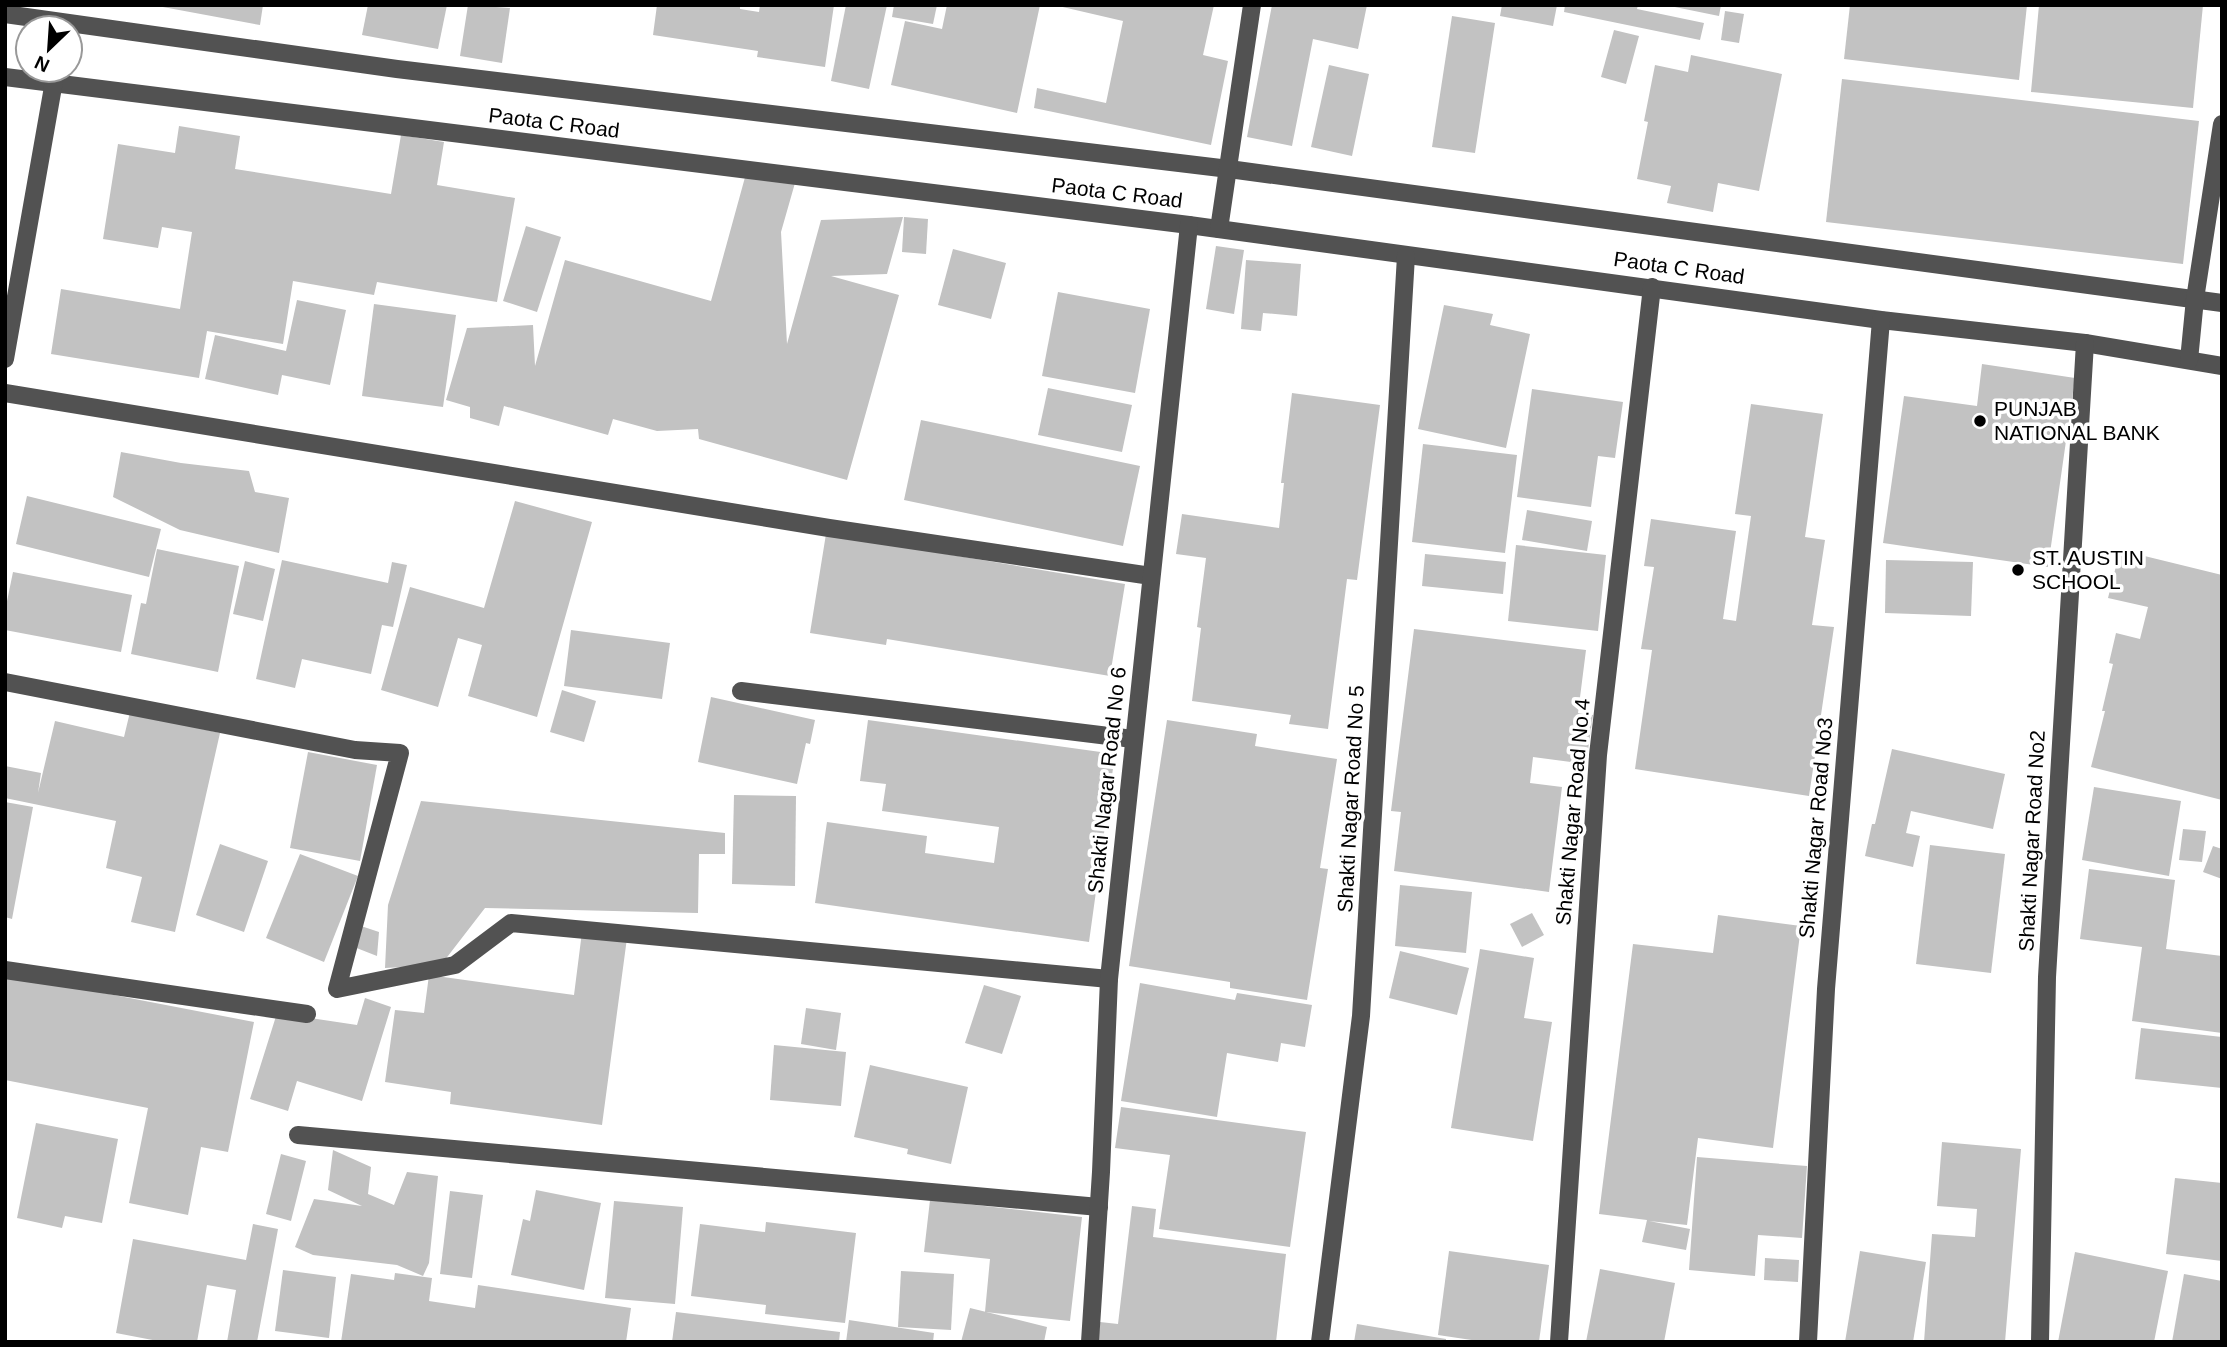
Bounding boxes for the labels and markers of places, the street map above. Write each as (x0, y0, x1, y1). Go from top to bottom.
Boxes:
place label: PUNJAB NATIONAL BANK (1994, 397, 2160, 444)
marker: PUNJAB NATIONAL BANK (1972, 413, 1988, 429)
place label: ST. AUSTIN SCHOOL (2032, 546, 2144, 593)
marker: ST. AUSTIN SCHOOL (2010, 562, 2026, 578)

